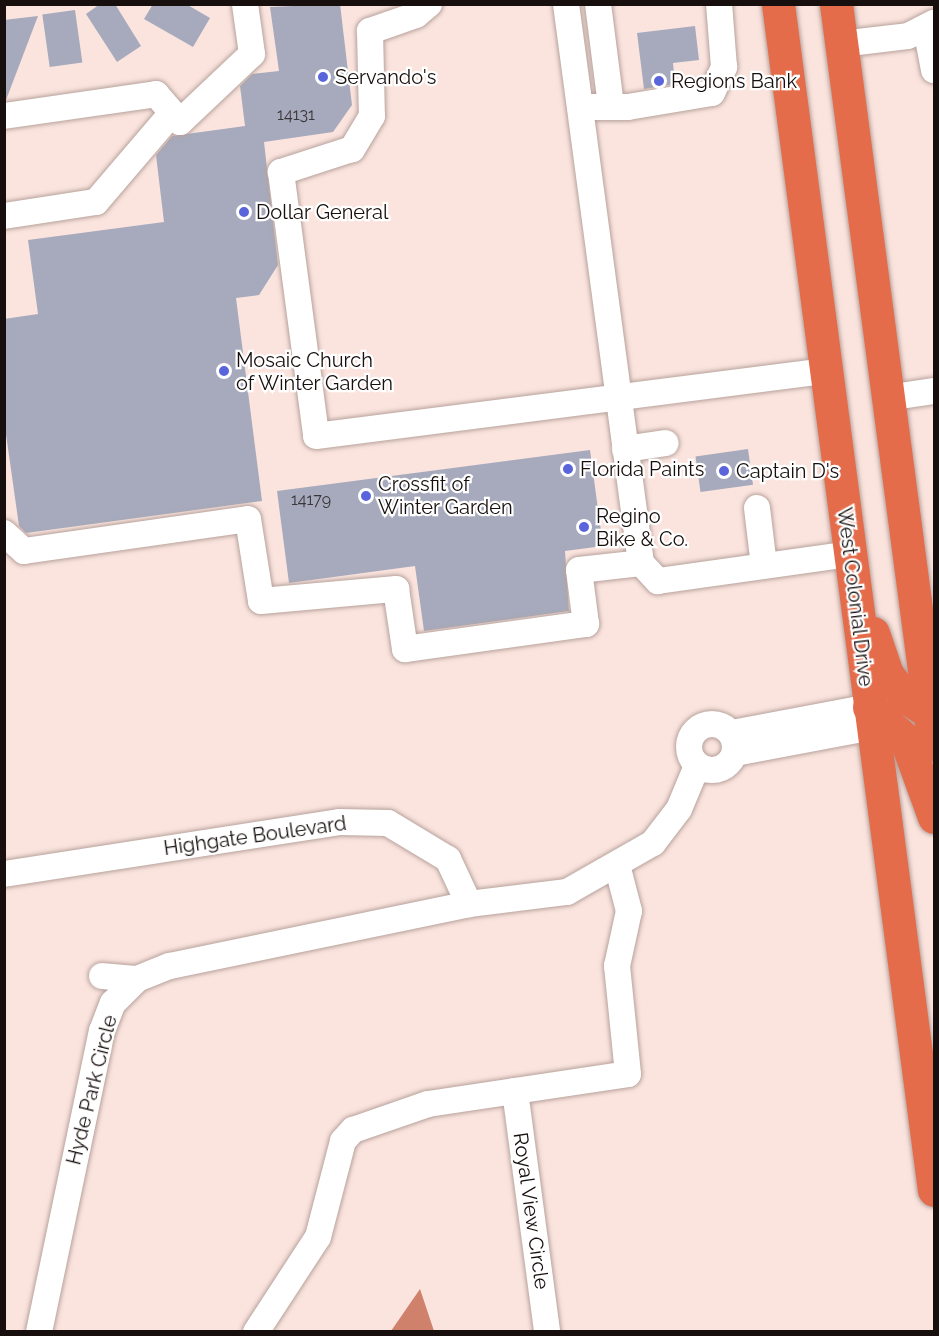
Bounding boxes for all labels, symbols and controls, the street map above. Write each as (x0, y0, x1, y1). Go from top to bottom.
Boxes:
place label: Servando's (335, 65, 436, 89)
place label: Regions Bank (671, 69, 797, 93)
marker: Servando's (316, 70, 330, 84)
marker: Regions Bank (652, 74, 666, 88)
house number: 14131 (277, 105, 315, 125)
place label: Dollar General (256, 200, 389, 224)
marker: Dollar General (237, 205, 251, 219)
place label: Mosaic Church of Winter Garden (236, 348, 394, 395)
marker: Mosaic Church of Winter Garden (217, 364, 231, 378)
place label: Florida Paints (580, 457, 704, 481)
place label: Captain D's (736, 459, 839, 483)
marker: Florida Paints (561, 462, 575, 476)
marker: Captain D's (717, 464, 731, 478)
place label: Crossfit of Winter Garden (378, 472, 513, 519)
marker: Crossfit of Winter Garden (359, 489, 373, 503)
house number: 14179 (291, 490, 331, 510)
place label: Regino Bike & Co. (596, 504, 688, 551)
street label: West Colonial Drive (832, 506, 878, 688)
marker: Regino Bike & Co. (577, 520, 591, 534)
street label: Highgate Boulevard (162, 811, 348, 861)
street label: Hyde Park Circle (62, 1013, 122, 1167)
street label: Royal View Circle (508, 1130, 554, 1292)

